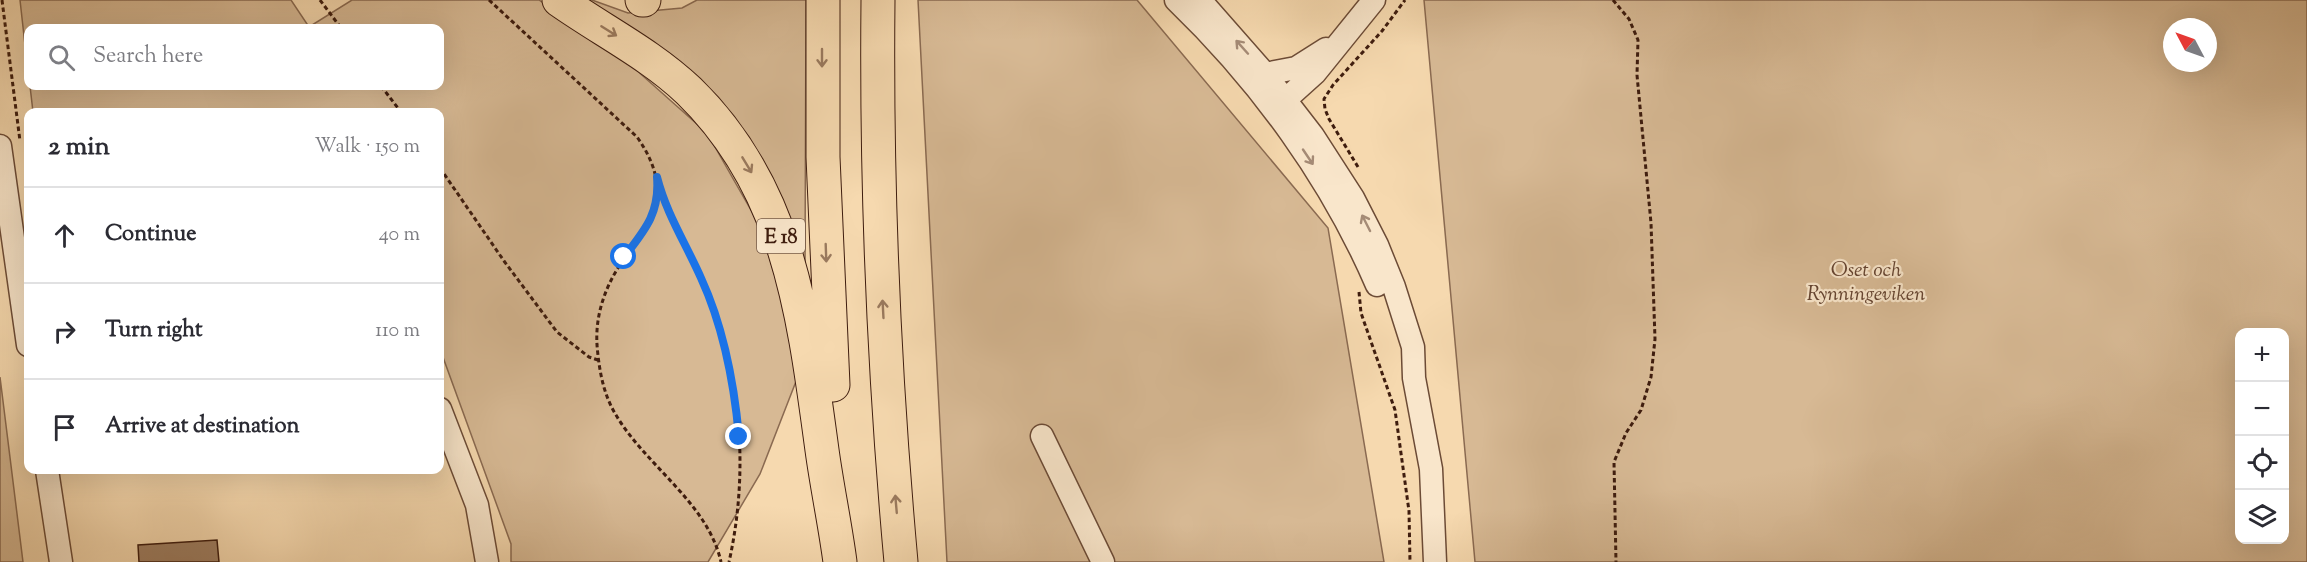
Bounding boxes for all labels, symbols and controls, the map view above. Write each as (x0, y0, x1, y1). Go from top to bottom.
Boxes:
north arrow (2163, 18, 2217, 72)
search box (24, 24, 444, 90)
one-way arrow (600, 26, 617, 38)
one-way arrow (1235, 40, 1249, 55)
icon: search (45, 41, 78, 74)
text: Search here (93, 41, 203, 73)
one-way arrow (816, 48, 828, 68)
text: 2 min (48, 129, 110, 166)
text: Walk · 150 m (314, 133, 420, 162)
one-way arrow (1302, 149, 1314, 165)
one-way arrow (742, 156, 754, 173)
one-way arrow (1360, 215, 1371, 233)
icon: ahead (48, 219, 81, 252)
text: Continue (105, 219, 196, 251)
road number: E 18 (757, 219, 805, 253)
text: 40 m (379, 221, 420, 250)
route start (610, 243, 636, 269)
one-way arrow (820, 243, 832, 263)
park label: Oset och Rynningeviken (1807, 256, 1925, 310)
one-way arrow (878, 300, 889, 320)
icon: right (48, 315, 81, 348)
text: Turn right (105, 315, 202, 347)
text: 110 m (375, 317, 420, 346)
map controls (2235, 328, 2289, 544)
button: + (2235, 328, 2289, 382)
button: − (2235, 382, 2289, 436)
icon: arrive (48, 411, 81, 444)
text: Arrive at destination (105, 411, 300, 443)
route end (725, 423, 751, 449)
button: locate (2235, 436, 2289, 490)
button: layers (2235, 490, 2289, 544)
one-way arrow (890, 494, 901, 514)

